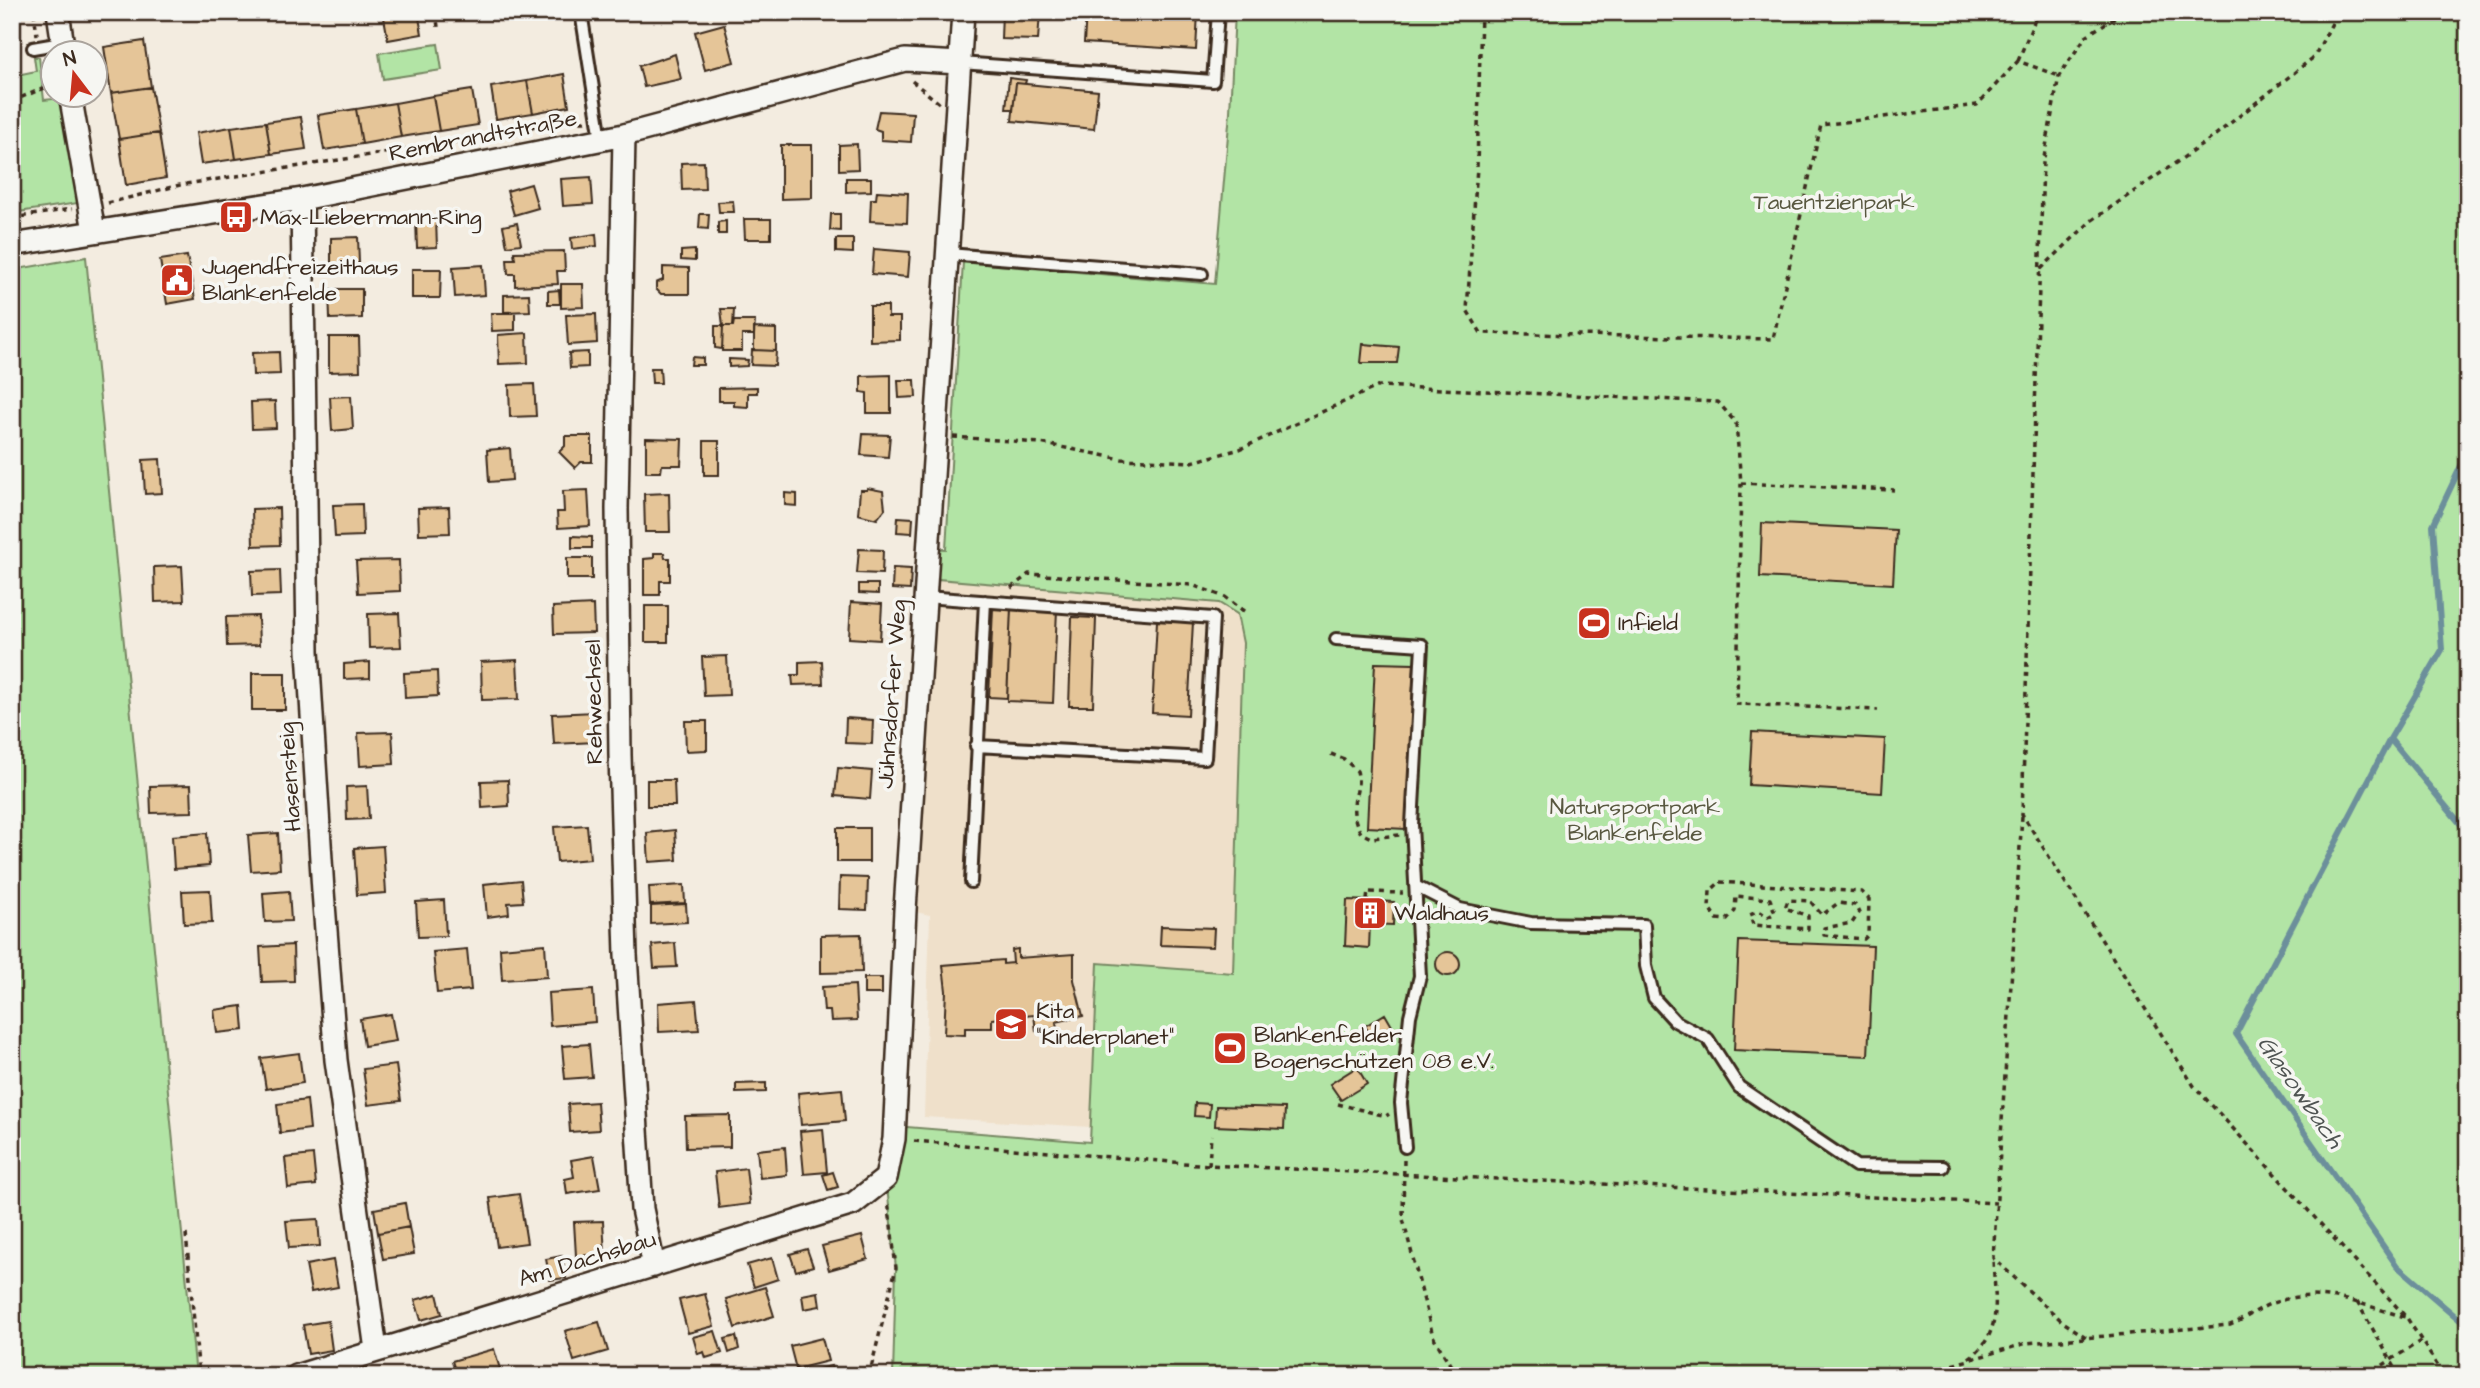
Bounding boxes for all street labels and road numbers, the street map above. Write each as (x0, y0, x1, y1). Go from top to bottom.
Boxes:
street label: Rembrandtstraße (386, 102, 580, 170)
street label: Jühnsdorfer Weg (869, 598, 916, 790)
street label: Rehwechsel (577, 639, 611, 765)
street label: Hasensteig (270, 721, 311, 833)
street label: Am Dachsbau (514, 1223, 660, 1295)

